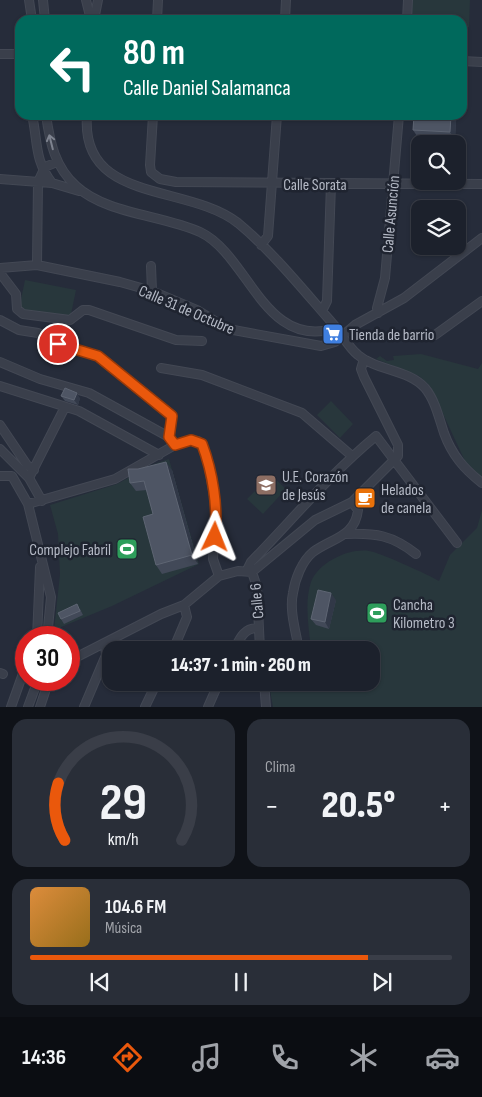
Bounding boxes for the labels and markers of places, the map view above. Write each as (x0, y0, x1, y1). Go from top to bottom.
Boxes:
supermarket icon: Tienda de barrio (321, 322, 345, 346)
pin (37, 323, 79, 365)
place label: Tienda de barrio (349, 326, 434, 345)
place label: U.E. Corazón de Jesús (282, 468, 348, 505)
school or university icon: U.E. Corazón de Jesús (254, 473, 278, 497)
place label: Helados de canela (381, 481, 431, 518)
cafe icon: Helados de canela (353, 486, 377, 510)
sports icon: Complejo Fabril (115, 537, 139, 561)
place label: Complejo Fabril (29, 541, 111, 560)
place label: Cancha Kilometro 3 (393, 596, 455, 633)
sports icon: Cancha Kilometro 3 (365, 601, 389, 625)

